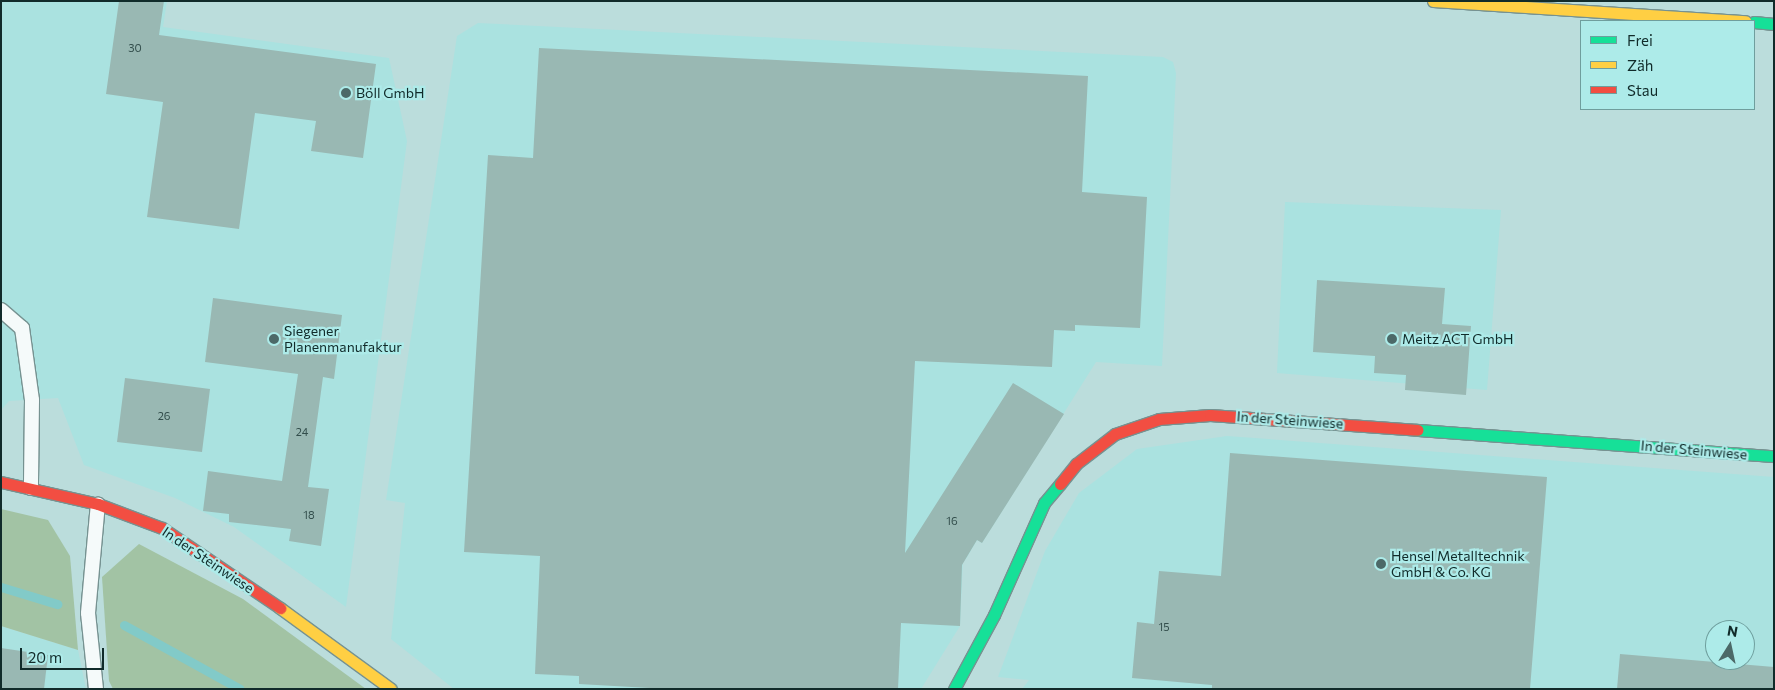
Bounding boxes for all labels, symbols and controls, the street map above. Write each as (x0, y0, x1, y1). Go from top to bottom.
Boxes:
legend (1580, 20, 1755, 110)
text: Frei (1627, 31, 1653, 49)
house number: 30 (128, 41, 142, 55)
text: Zäh (1627, 56, 1653, 74)
text: Stau (1627, 81, 1658, 99)
place label: Böll GmbH (356, 85, 424, 101)
marker: Böll GmbH (340, 87, 352, 99)
place label: Siegener Planenmanufaktur (284, 323, 402, 356)
place label: Meitz ACT GmbH (1402, 331, 1513, 347)
marker: Siegener Planenmanufaktur (268, 333, 280, 345)
marker: Meitz ACT GmbH (1386, 333, 1398, 345)
street label: In der Steinwiese (1236, 408, 1344, 432)
house number: 26 (158, 409, 170, 423)
house number: 24 (296, 425, 308, 439)
street label: In der Steinwiese (1640, 437, 1748, 463)
house number: 18 (303, 508, 315, 522)
house number: 16 (946, 514, 958, 528)
street label: In der Steinwiese (159, 523, 257, 597)
place label: Hensel Metalltechnik GmbH & Co. KG (1391, 548, 1525, 580)
marker: Hensel Metalltechnik GmbH & Co. KG (1375, 558, 1387, 570)
house number: 15 (1158, 620, 1170, 634)
north arrow (1705, 620, 1755, 670)
text: N (1726, 621, 1739, 640)
scale bar (22, 638, 106, 670)
text: 20 m (28, 648, 62, 666)

